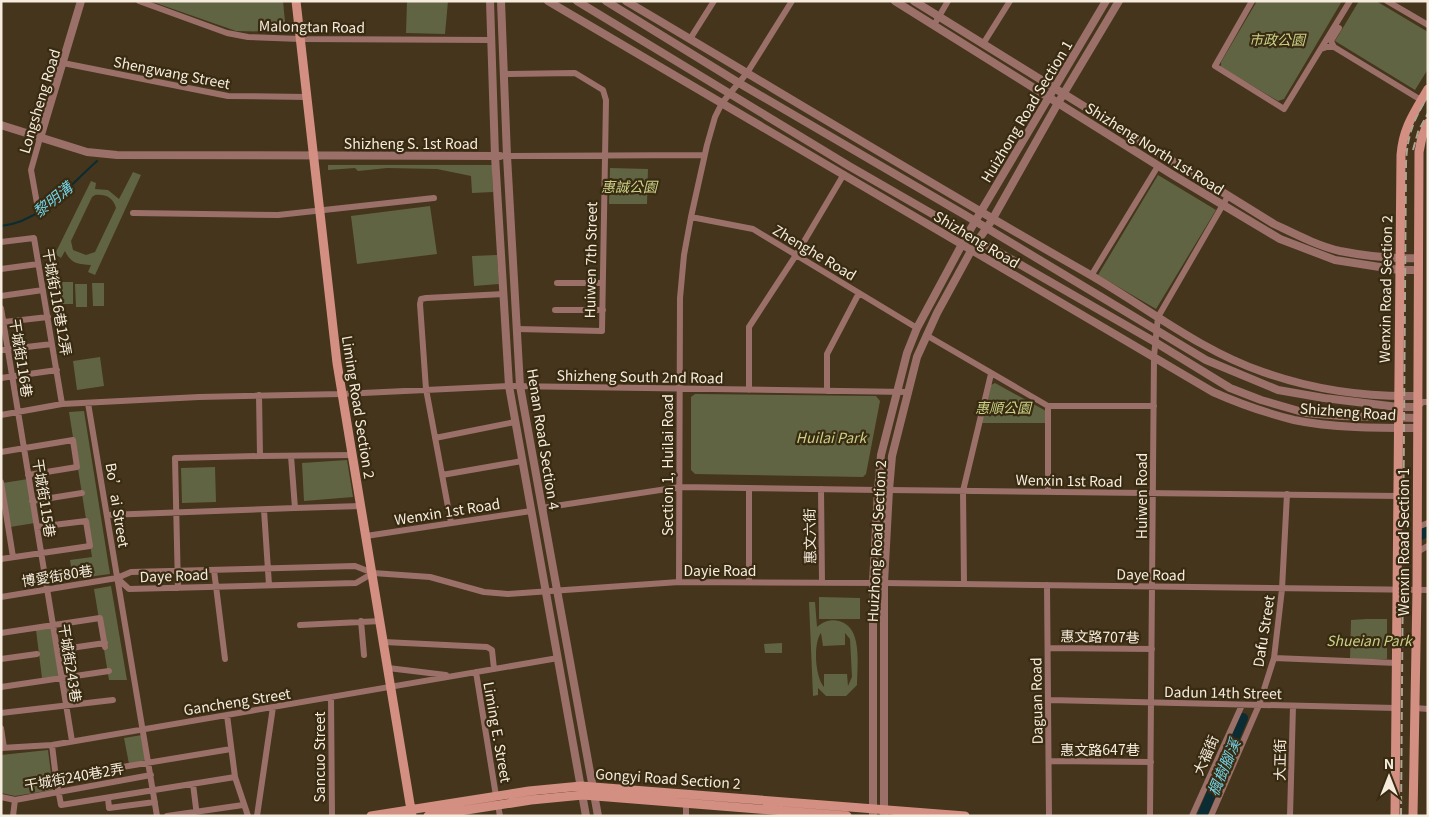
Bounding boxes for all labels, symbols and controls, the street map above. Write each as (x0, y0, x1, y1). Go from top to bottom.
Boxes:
street label: Malongtan Road (259, 15, 365, 37)
park label: 市政公園 (1249, 29, 1307, 49)
street label: Huizhong Road Section 1 (976, 36, 1076, 186)
street label: Longsheng Road (14, 46, 64, 156)
street label: Shengwang Street (112, 51, 233, 93)
street label: Shizheng North 1st Road (1082, 97, 1228, 199)
street label: Shizheng S. 1st Road (344, 133, 478, 153)
water label: 黎明溝 (28, 175, 78, 221)
park label: 惠誠公園 (601, 176, 659, 196)
street label: Huiwen 7th Street (579, 201, 601, 319)
street label: Shizheng Road (930, 206, 1024, 272)
street label: Wenxin Road Section 2 (1374, 215, 1396, 363)
street label: Zhenghe Road (770, 219, 860, 285)
street label: 干城街116巷12弄 (39, 247, 77, 357)
street label: 干城街116巷 (6, 317, 38, 399)
street label: Liming Road Section 2 (338, 334, 380, 480)
street label: Shizheng South 2nd Road (556, 365, 724, 387)
street label: Henan Road Section 4 (523, 367, 565, 511)
street label: Section 1, Huilai Road (657, 394, 677, 536)
park label: 惠順公園 (975, 397, 1033, 417)
street label: Shizheng Road (1299, 398, 1397, 424)
park label: Huilai Park (796, 427, 869, 447)
street label: Huiwen Road (1131, 453, 1151, 539)
street label: 干城街115巷 (29, 457, 61, 539)
street label: Huizhong Road Section 2 (862, 459, 890, 623)
street label: Bo’ai Street (101, 461, 135, 550)
street label: Wenxin Road Section 1 (1393, 468, 1413, 616)
street label: Wenxin 1st Road (1015, 469, 1123, 491)
street label: Wenxin 1st Road (393, 493, 501, 529)
street label: 惠文六街 (799, 508, 819, 564)
street label: 博愛街80巷 (20, 560, 94, 590)
street label: Dayie Road (683, 560, 757, 580)
street label: Daye Road (1116, 563, 1186, 585)
street label: Daye Road (139, 564, 209, 586)
street label: Dafu Street (1247, 593, 1279, 668)
street label: 干城街243巷 (55, 622, 87, 704)
street label: 惠文路707巷 (1060, 625, 1140, 647)
park label: Shueian Park (1326, 630, 1414, 650)
street label: Daguan Road (1025, 657, 1047, 745)
street label: Liming E. Street (479, 680, 517, 785)
street label: Dadun 14th Street (1164, 681, 1283, 703)
street label: Gancheng Street (182, 683, 293, 719)
street label: Sancuo Street (309, 711, 329, 803)
street label: 大福街 (1187, 732, 1223, 778)
water label: 楓樹腳溪 (1202, 733, 1245, 799)
street label: 惠文路647巷 (1060, 739, 1140, 759)
street label: 大正街 (1269, 739, 1289, 781)
north arrow (1364, 752, 1414, 802)
text: N (1384, 753, 1394, 773)
street label: 干城街240巷2弄 (22, 757, 126, 795)
street label: Gongyi Road Section 2 (595, 763, 742, 793)

